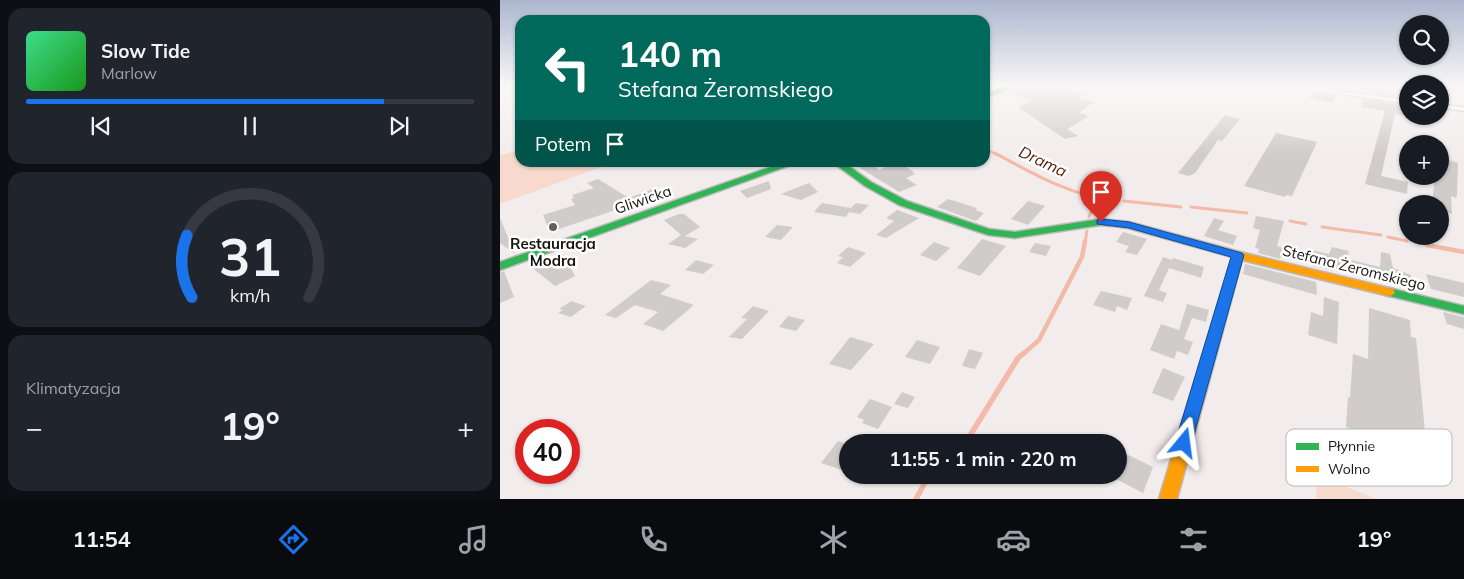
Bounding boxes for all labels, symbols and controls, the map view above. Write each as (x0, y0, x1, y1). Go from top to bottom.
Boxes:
map controls (1399, 15, 1449, 245)
button: search (1399, 15, 1449, 65)
text: 140 m (618, 32, 722, 76)
icon: left (535, 35, 600, 100)
text: Slow Tide (101, 39, 190, 63)
text: Marlow (101, 63, 157, 83)
text: Stefana Żeromskiego (618, 75, 833, 103)
button: layers (1399, 75, 1449, 125)
icon: previous (87, 112, 115, 140)
icon: pause (236, 112, 264, 140)
icon: next (385, 112, 413, 140)
icon: arrive (601, 130, 629, 158)
text: Potem (535, 132, 591, 156)
button: + (1399, 135, 1449, 185)
water label: Drama (1016, 141, 1071, 181)
pin (1080, 171, 1122, 222)
icon: arrive (1087, 178, 1115, 206)
street label: Gliwicka (612, 181, 674, 218)
button: − (1399, 195, 1449, 245)
marker: Restauracja Modra (547, 221, 559, 233)
text: 31 (219, 224, 281, 289)
place label: Restauracja Modra (510, 234, 596, 270)
street label: Stefana Żeromskiego (1281, 241, 1428, 294)
text: km/h (230, 284, 270, 306)
text: Klimatyzacja (26, 378, 121, 398)
text: 19° (220, 402, 280, 450)
text: − (26, 410, 43, 445)
text: + (457, 410, 474, 445)
position arrow (1157, 416, 1209, 468)
speed limit sign: 40 (515, 419, 580, 484)
legend (1286, 429, 1452, 486)
text: Płynnie (1328, 437, 1375, 455)
text: 11:55 · 1 min · 220 m (889, 447, 1077, 471)
text: Wolno (1328, 460, 1370, 478)
icon: directions (276, 522, 311, 557)
icon: music (456, 522, 491, 557)
icon: phone (636, 522, 671, 557)
icon: climate (816, 522, 851, 557)
icon: car (996, 522, 1031, 557)
icon: filters (1176, 522, 1211, 557)
text: 11:54 (73, 525, 131, 553)
text: 19° (1357, 525, 1391, 553)

